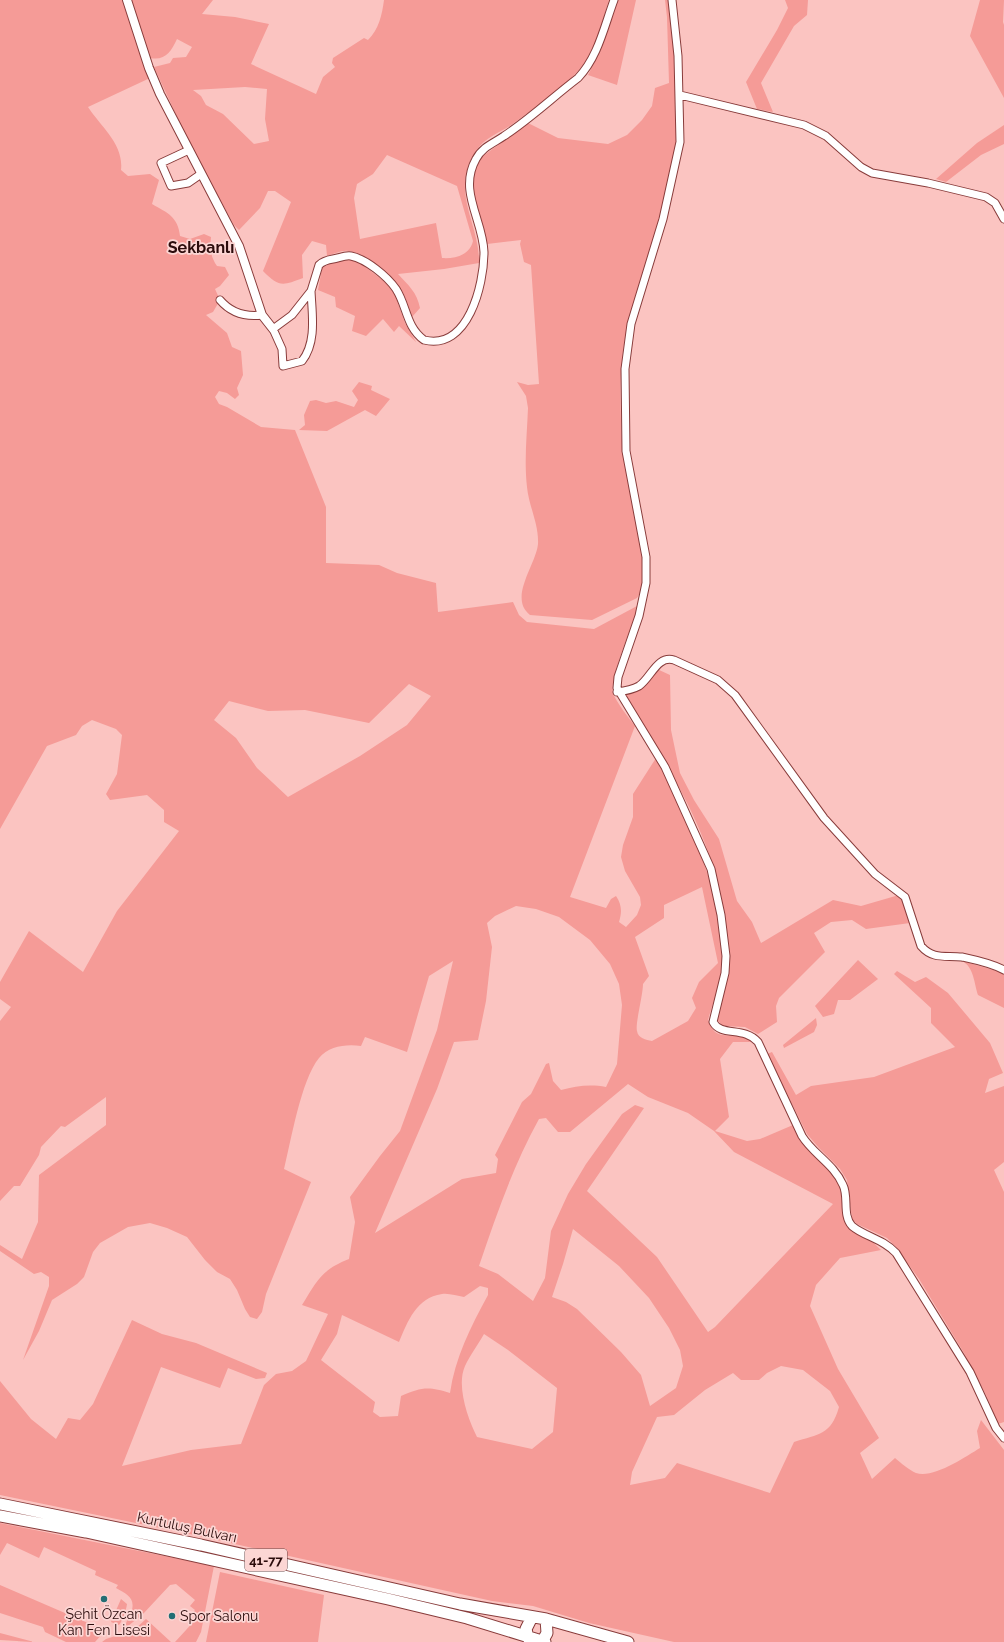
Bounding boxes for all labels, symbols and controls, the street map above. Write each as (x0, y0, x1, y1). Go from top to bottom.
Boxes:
district label: Sekbanlı (168, 238, 234, 257)
street label: Kurtuluş Bulvarı (136, 1509, 238, 1545)
road number: 41-77 (245, 1549, 287, 1571)
marker: Şehit Özcan Kan Fen Lisesi (99, 1594, 109, 1604)
place label: Şehit Özcan Kan Fen Lisesi (58, 1604, 150, 1638)
place label: Spor Salonu (180, 1608, 258, 1624)
marker: Spor Salonu (167, 1611, 177, 1621)

